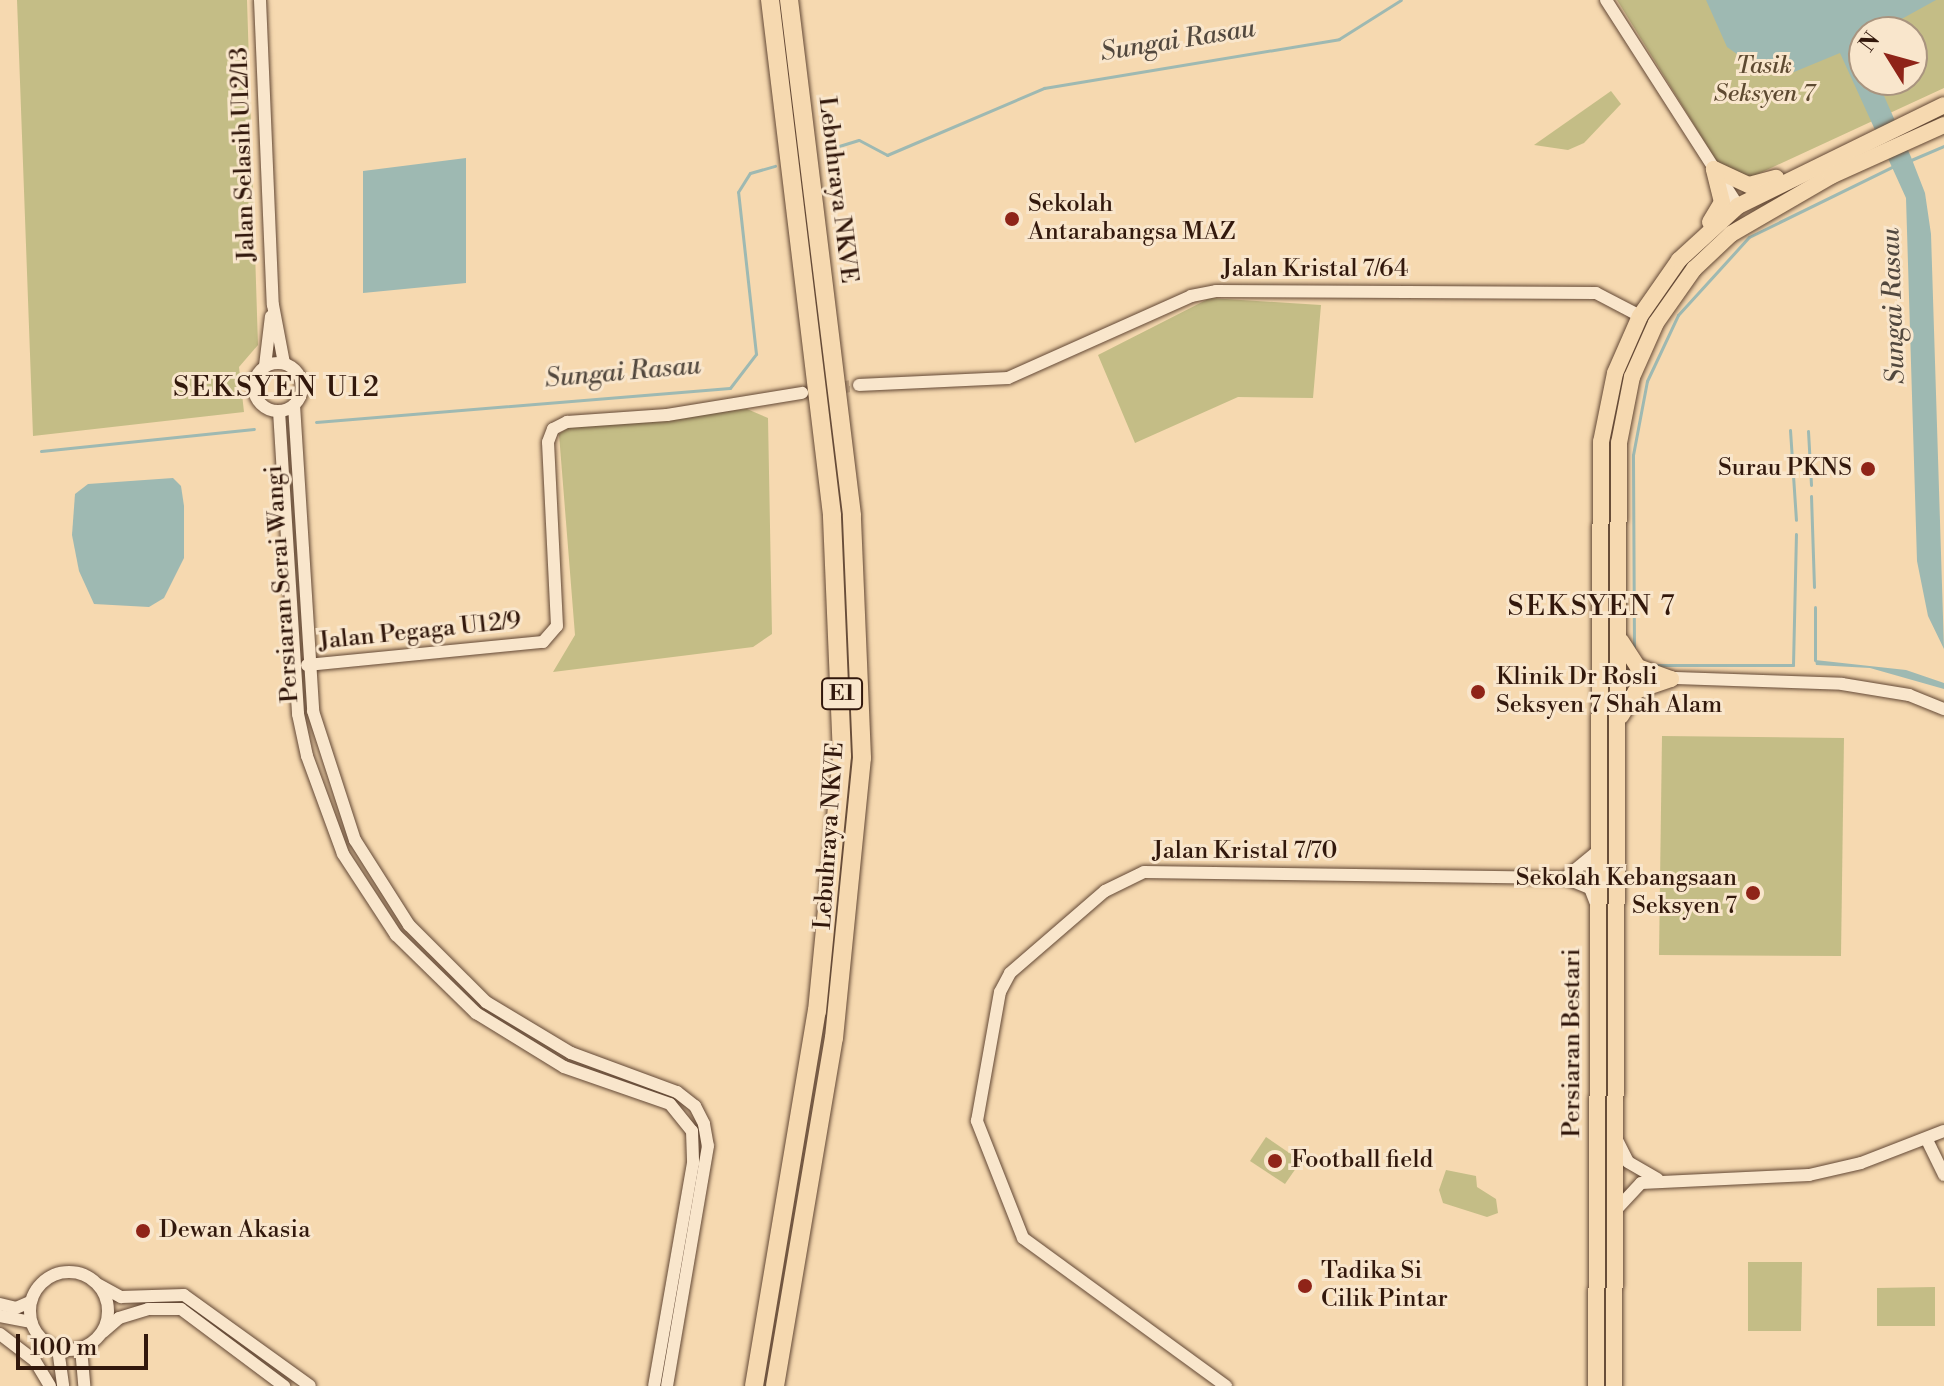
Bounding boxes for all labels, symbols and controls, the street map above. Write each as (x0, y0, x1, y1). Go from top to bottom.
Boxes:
water label: Sungai Rasau (1098, 13, 1258, 69)
north arrow (1848, 16, 1928, 96)
text: N (1854, 27, 1886, 58)
street label: Jalan Selasih U12/13 (226, 47, 262, 261)
park label: Tasik Seksyen 7 (1714, 53, 1814, 109)
street label: Lebuhraya NKVE (811, 95, 863, 285)
place label: Sekolah Antarabangsa MAZ (1028, 191, 1236, 247)
marker: Sekolah Antarabangsa MAZ (1003, 210, 1021, 228)
water label: Sungai Rasau (1876, 227, 1912, 385)
street label: Jalan Kristal 7/64 (1222, 256, 1408, 284)
water label: Sungai Rasau (544, 351, 702, 395)
district label: SEKSYEN U12 (173, 371, 381, 405)
place label: Surau PKNS (1718, 455, 1852, 483)
marker: Surau PKNS (1859, 460, 1877, 478)
street label: Persiaran Serai Wangi (260, 464, 306, 704)
district label: SEKSYEN 7 (1508, 590, 1676, 624)
street label: Jalan Pegaga U12/9 (317, 607, 523, 657)
place label: Klinik Dr Rosli Seksyen 7 Shah Alam (1496, 664, 1722, 720)
road number: E1 (820, 676, 864, 712)
marker: Klinik Dr Rosli Seksyen 7 Shah Alam (1467, 681, 1489, 703)
street label: Lebuhraya NKVE (809, 741, 851, 931)
street label: Jalan Kristal 7/70 (1153, 838, 1337, 866)
place label: Sekolah Kebangsaan Seksyen 7 (1516, 865, 1737, 921)
marker: Sekolah Kebangsaan Seksyen 7 (1744, 884, 1762, 902)
street label: Persiaran Bestari (1559, 948, 1587, 1138)
place label: Football field (1291, 1147, 1433, 1175)
marker: Football field (1266, 1152, 1284, 1170)
place label: Dewan Akasia (159, 1217, 310, 1245)
marker: Dewan Akasia (134, 1222, 152, 1240)
place label: Tadika Si Cilik Pintar (1321, 1258, 1448, 1314)
marker: Tadika Si Cilik Pintar (1296, 1277, 1314, 1295)
scale bar (20, 1318, 152, 1368)
text: 100 m (30, 1333, 97, 1363)

